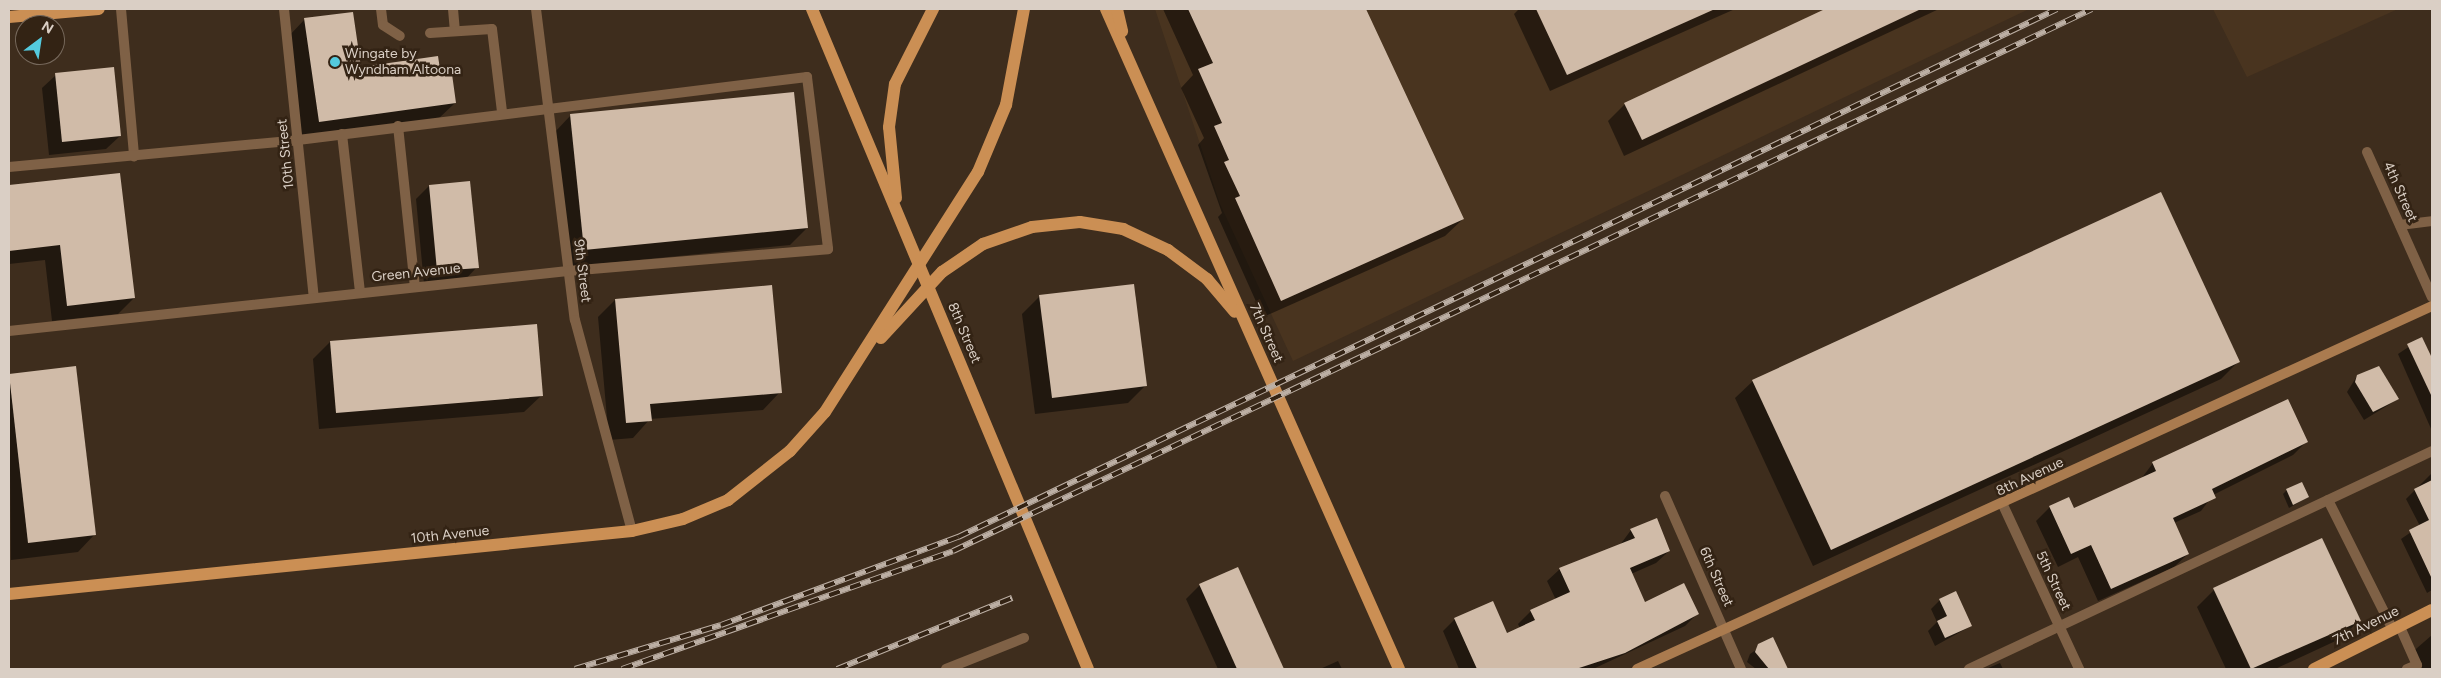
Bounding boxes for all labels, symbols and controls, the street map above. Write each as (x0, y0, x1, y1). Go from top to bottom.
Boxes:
north arrow (15, 15, 65, 65)
text: N (38, 17, 56, 38)
place label: Wingate by Wyndham Altoona (345, 46, 461, 78)
marker: Wingate by Wyndham Altoona (329, 56, 341, 68)
street label: 10th Street (274, 118, 298, 190)
street label: 4th Street (2379, 159, 2421, 225)
street label: 9th Street (570, 238, 594, 304)
street label: Green Avenue (371, 260, 461, 286)
street label: 8th Street (944, 300, 984, 366)
street label: 7th Street (1245, 301, 1287, 365)
street label: 8th Avenue (1994, 454, 2066, 500)
street label: 10th Avenue (410, 523, 490, 547)
street label: 6th Street (1695, 544, 1737, 610)
street label: 5th Street (2032, 549, 2074, 613)
street label: 7th Avenue (2330, 603, 2402, 649)

